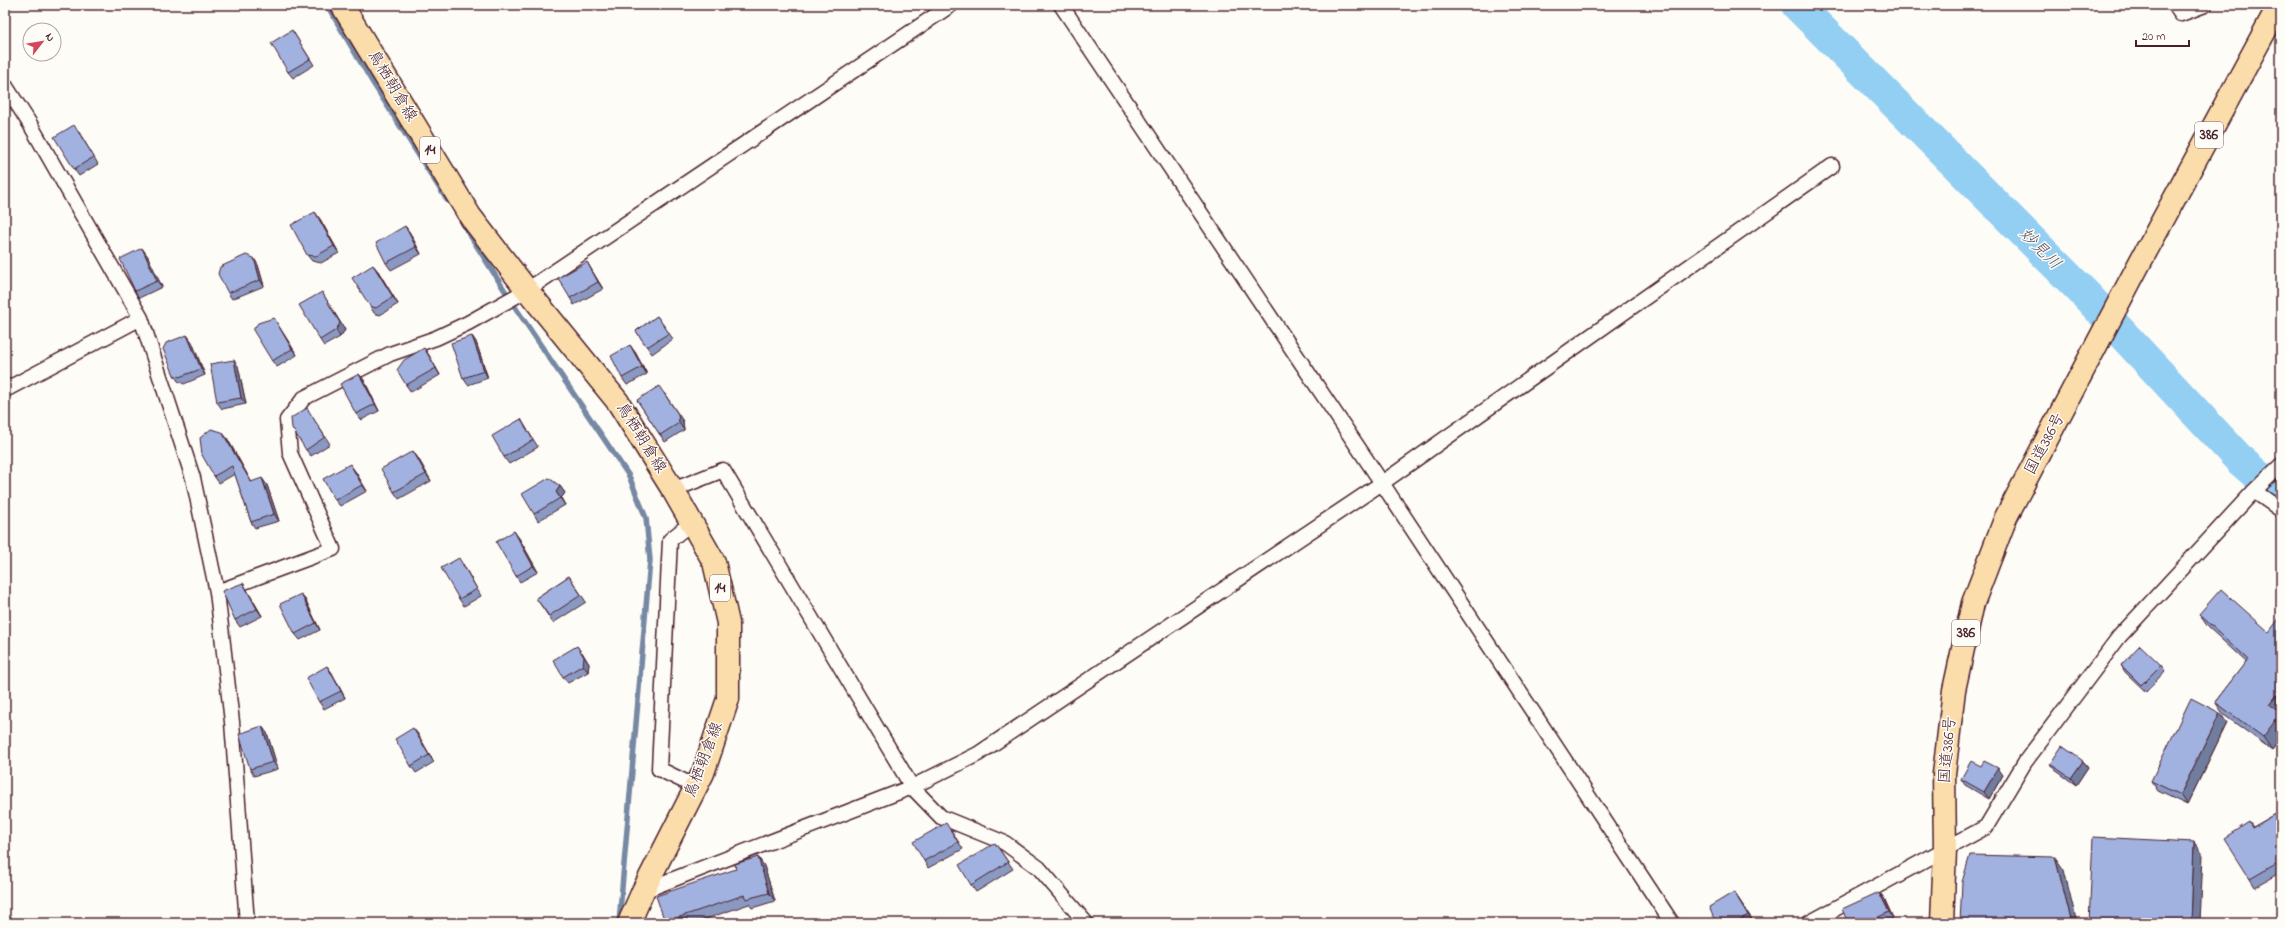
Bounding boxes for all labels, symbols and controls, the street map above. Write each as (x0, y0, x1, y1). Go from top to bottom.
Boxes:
north arrow (22, 22, 62, 62)
scale bar (2136, 22, 2189, 48)
text: 20 m (2142, 28, 2165, 46)
text: N (41, 30, 58, 45)
street label: 鳥栖朝倉線 (361, 46, 423, 126)
road number: 386 (2195, 122, 2223, 148)
road number: 14 (420, 137, 440, 163)
water label: 妙見川 (2013, 222, 2067, 276)
street label: 鳥栖朝倉線 (610, 398, 672, 478)
street label: 国道386号 (2019, 408, 2071, 480)
road number: 14 (710, 575, 730, 601)
road number: 386 (1952, 620, 1980, 646)
street label: 国道386号 (1933, 715, 1963, 785)
street label: 鳥栖朝倉線 (678, 718, 730, 802)

